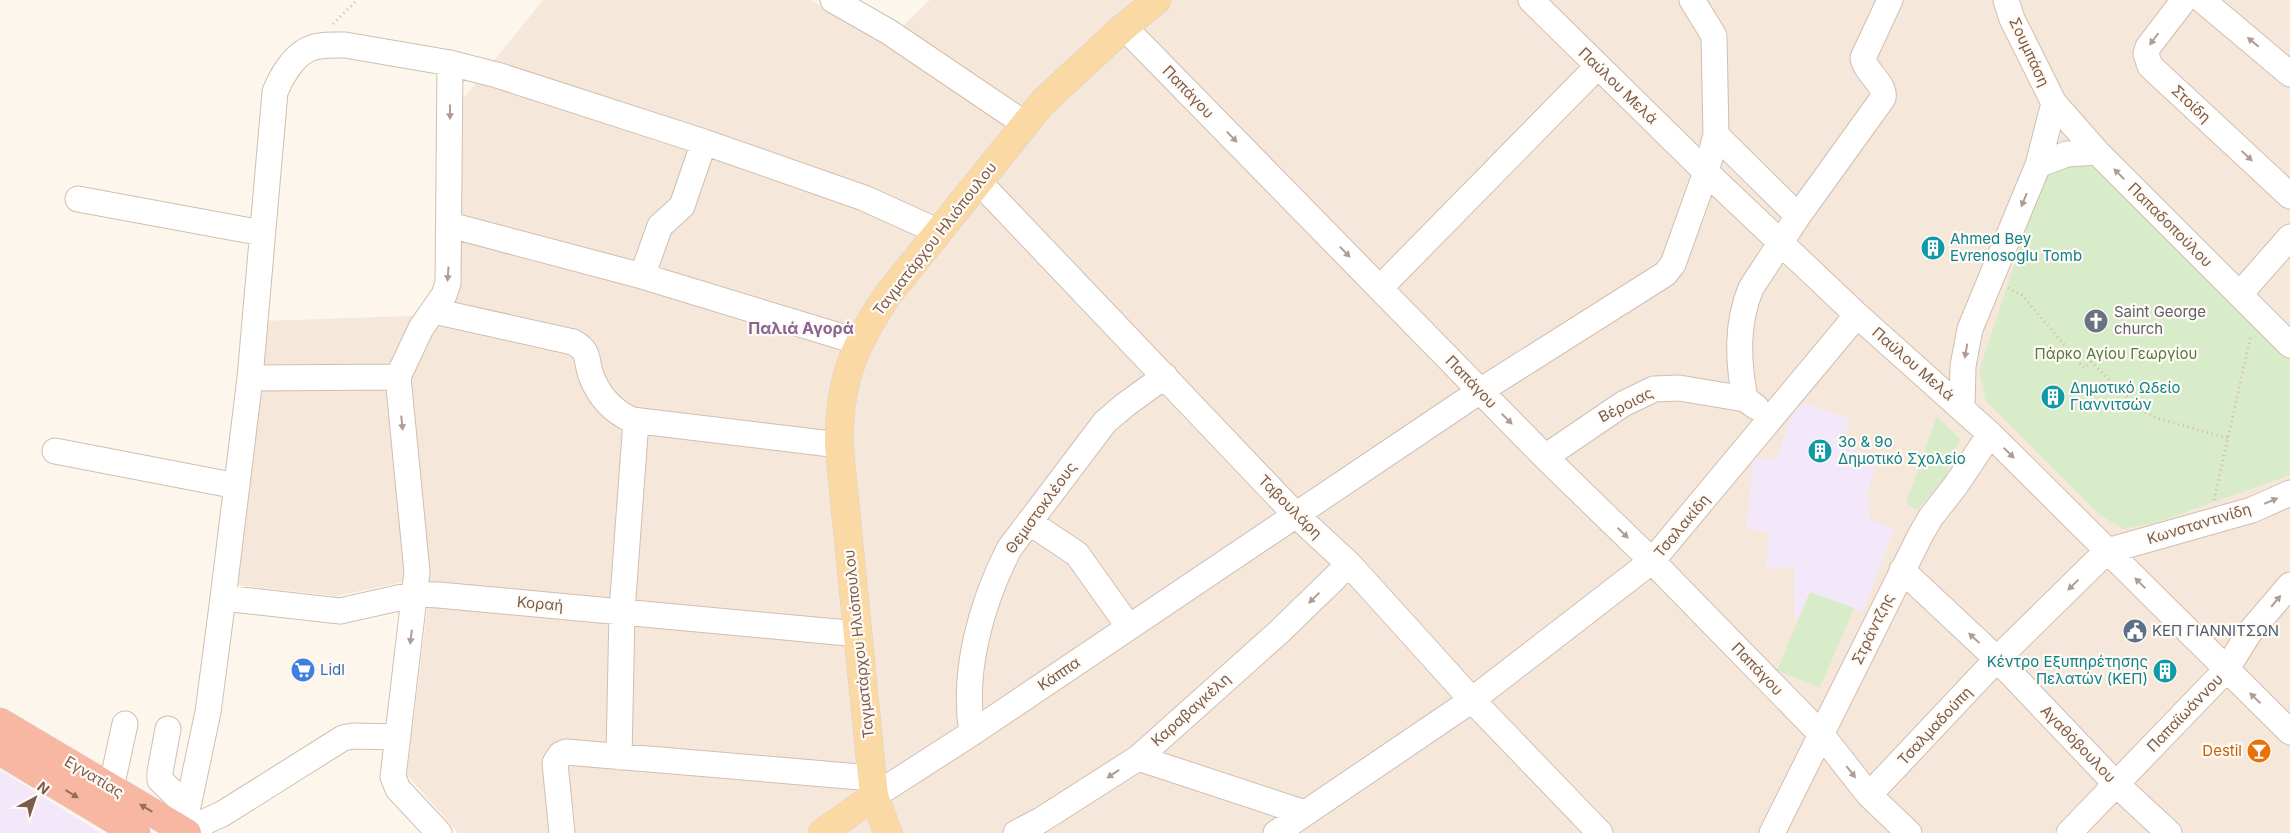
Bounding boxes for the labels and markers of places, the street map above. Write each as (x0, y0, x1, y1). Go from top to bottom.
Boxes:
place label: Ahmed Bey Evrenosoglu Tomb (1950, 229, 2082, 265)
building icon: Ahmed Bey Evrenosoglu Tomb (1920, 235, 1946, 261)
place label: Saint George church (2114, 302, 2206, 338)
church icon: Saint George church (2083, 308, 2109, 334)
place label: Δημοτικό Ωδείο Γιαννιτσών (2070, 378, 2181, 414)
building icon: Δημοτικό Ωδείο Γιαννιτσών (2040, 384, 2066, 410)
place label: 3ο & 9ο Δημοτικό Σχολείο (1838, 432, 1966, 468)
building icon: 3ο & 9ο Δημοτικό Σχολείο (1807, 438, 1833, 464)
public building icon: ΚΕΠ ΓΙΑΝΝΙΤΣΩΝ (2122, 618, 2148, 644)
place label: ΚΕΠ ΓΙΑΝΝΙΤΣΩΝ (2152, 621, 2279, 640)
place label: Κέντρο Εξυπηρέτησης Πελατών (ΚΕΠ) (1987, 652, 2148, 688)
supermarket icon: Lidl (290, 657, 316, 683)
building icon: Κέντρο Εξυπηρέτησης Πελατών (ΚΕΠ) (2152, 658, 2178, 684)
place label: Lidl (320, 660, 345, 679)
bar icon: Destil (2246, 738, 2272, 764)
place label: Destil (2202, 741, 2242, 760)

